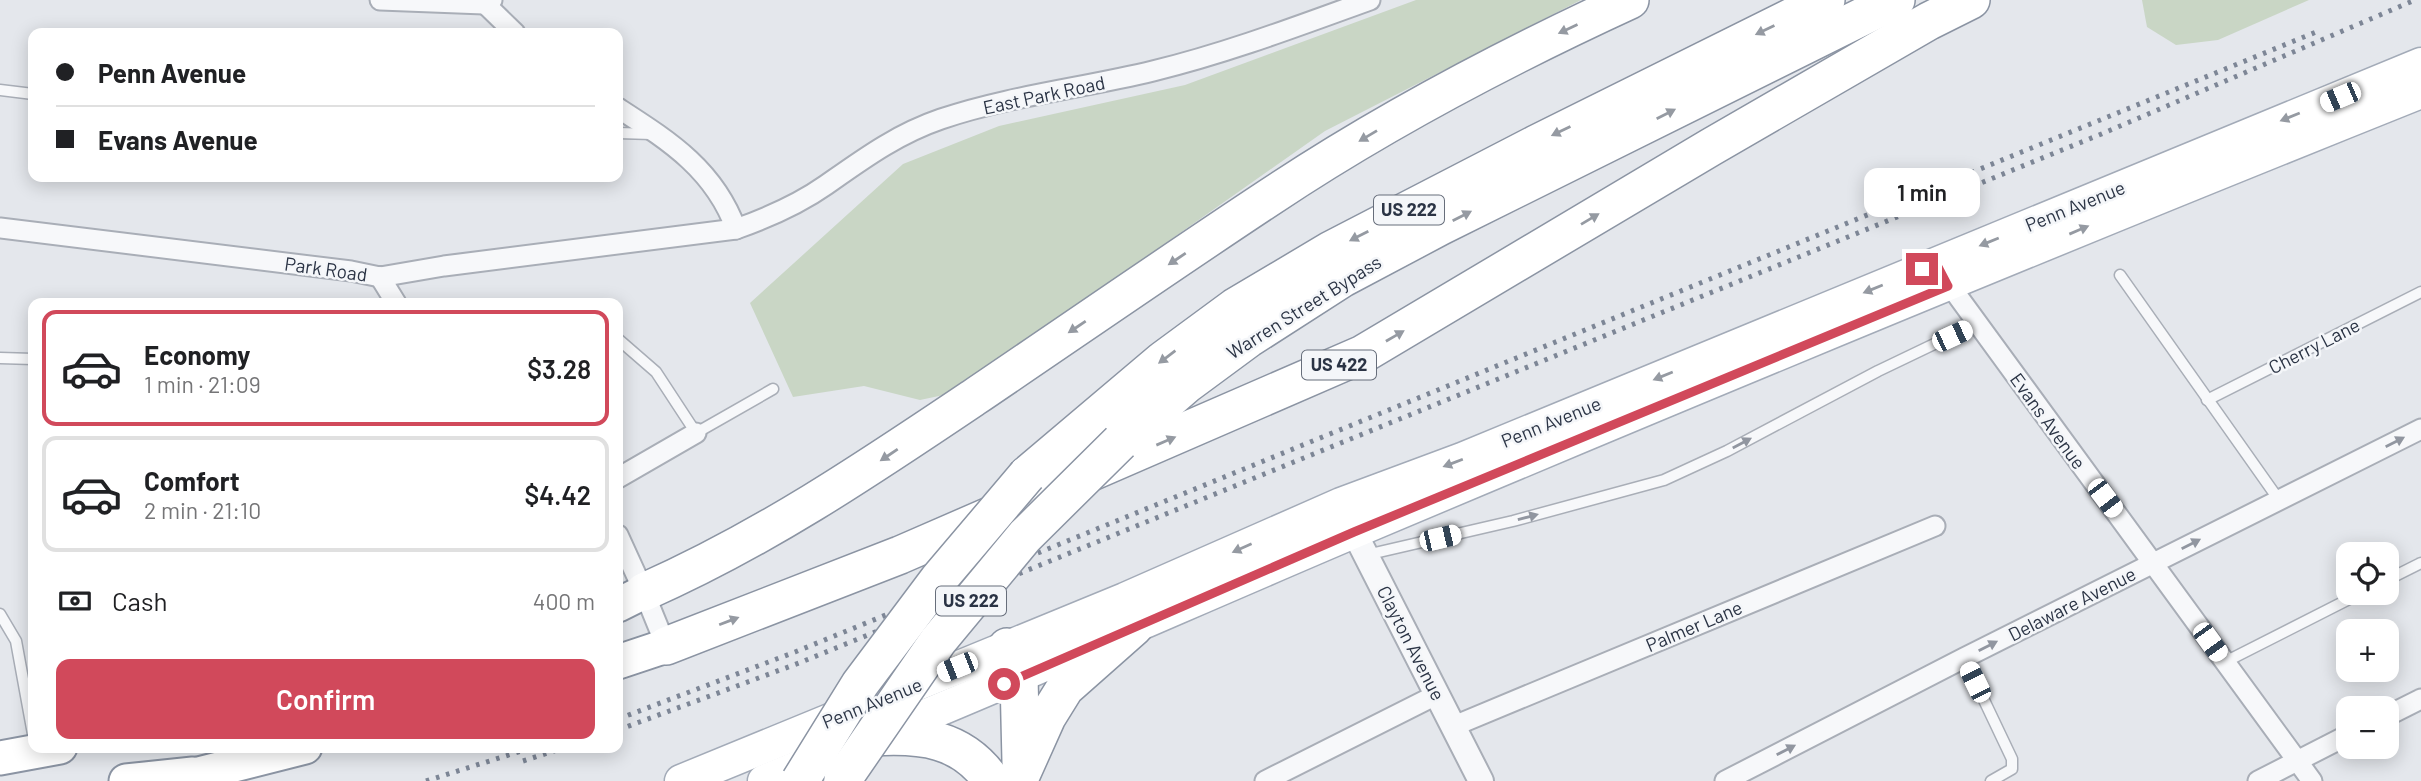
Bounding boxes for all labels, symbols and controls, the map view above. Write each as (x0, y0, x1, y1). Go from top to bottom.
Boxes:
one-way arrow (1558, 23, 1579, 34)
one-way arrow (1755, 25, 1775, 36)
text: Penn Avenue (98, 57, 246, 88)
street label: East Park Road (981, 70, 1107, 119)
car (2317, 79, 2364, 115)
one-way arrow (1656, 108, 1676, 120)
one-way arrow (2279, 112, 2300, 123)
text: Evans Avenue (98, 124, 258, 155)
one-way arrow (1551, 126, 1571, 137)
one-way arrow (1358, 129, 1377, 142)
callout: 1 min (1864, 168, 1980, 216)
street label: Penn Avenue (2022, 175, 2128, 236)
text: 1 min (1897, 178, 1947, 206)
road number: US 222 (1374, 196, 1444, 224)
one-way arrow (1452, 210, 1472, 221)
one-way arrow (1581, 213, 1600, 226)
one-way arrow (2068, 225, 2089, 236)
one-way arrow (1349, 230, 1369, 241)
one-way arrow (1978, 236, 1999, 247)
street label: Warren Street Bypass (1222, 250, 1385, 363)
street label: Park Road (283, 251, 369, 286)
one-way arrow (1167, 253, 1187, 266)
route end (1906, 253, 1938, 285)
one-way arrow (1863, 283, 1883, 295)
street label: Cherry Lane (2264, 313, 2363, 378)
car (1929, 318, 1976, 354)
one-way arrow (1068, 320, 1086, 334)
one-way arrow (1385, 329, 1404, 342)
icon: car (60, 337, 123, 400)
text: Economy (144, 339, 250, 370)
one-way arrow (1158, 350, 1176, 364)
road number: US 422 (1302, 351, 1376, 380)
text: $3.28 (527, 353, 591, 384)
street label: Evans Avenue (2006, 368, 2091, 473)
text: 1 min · 21:09 (144, 370, 261, 398)
one-way arrow (1653, 370, 1673, 382)
street label: Penn Avenue (1498, 391, 1604, 452)
one-way arrow (1156, 435, 1176, 447)
one-way arrow (2385, 436, 2405, 447)
one-way arrow (1732, 437, 1752, 449)
one-way arrow (879, 448, 898, 461)
one-way arrow (1442, 457, 1463, 468)
icon: car (60, 463, 123, 526)
text: Comfort (144, 465, 240, 496)
car (2084, 475, 2127, 521)
text: $4.42 (524, 479, 591, 510)
text: 2 min · 21:10 (144, 496, 261, 524)
one-way arrow (1517, 511, 1539, 522)
car (1418, 523, 1463, 553)
one-way arrow (2182, 539, 2202, 551)
one-way arrow (1232, 542, 1252, 554)
map controls (2336, 542, 2399, 759)
button: locate (2336, 542, 2399, 605)
street label: Delaware Avenue (2004, 561, 2139, 646)
icon: cash (56, 582, 94, 620)
street label: Clayton Avenue (1373, 582, 1450, 704)
text: Cash (112, 585, 167, 616)
road number: US 222 (936, 586, 1006, 616)
text: 400 m (533, 587, 595, 615)
street label: Palmer Lane (1642, 595, 1745, 656)
one-way arrow (719, 615, 740, 626)
car (2190, 619, 2231, 665)
button: + (2336, 619, 2399, 682)
one-way arrow (1978, 641, 1998, 652)
car (934, 649, 981, 685)
button: Confirm (56, 659, 595, 739)
car (1957, 659, 1994, 705)
route start (988, 668, 1020, 700)
street label: Penn Avenue (819, 672, 925, 733)
button: − (2336, 696, 2399, 759)
one-way arrow (1776, 745, 1796, 756)

